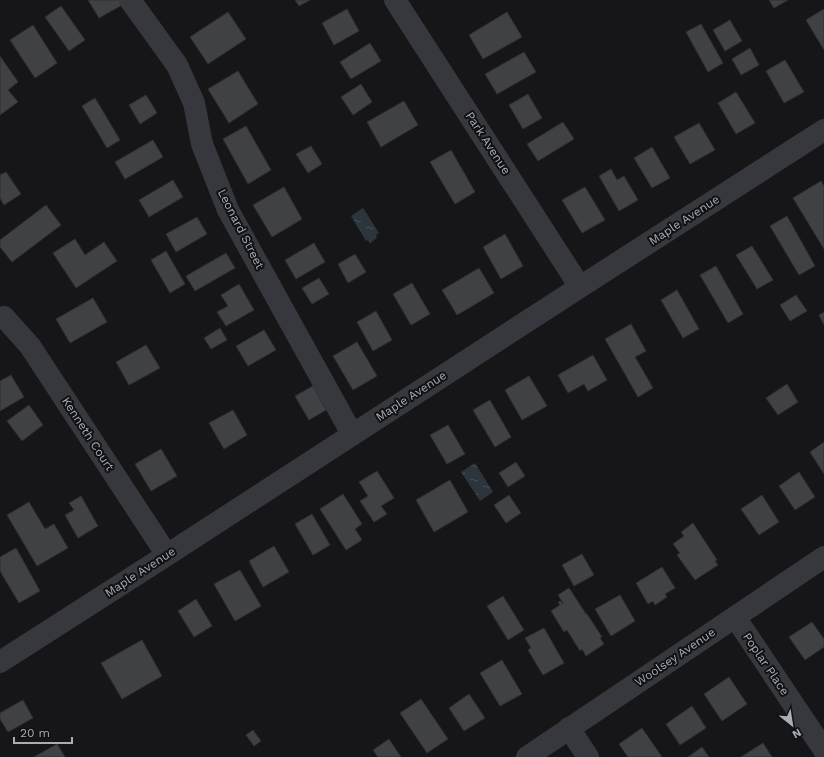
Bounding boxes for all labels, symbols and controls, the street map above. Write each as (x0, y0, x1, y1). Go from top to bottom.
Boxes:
street label: Park Avenue (463, 109, 513, 177)
street label: Leonard Street (215, 187, 267, 271)
street label: Maple Avenue (646, 192, 722, 248)
street label: Maple Avenue (373, 368, 449, 424)
street label: Kenneth Court (59, 395, 117, 473)
street label: Maple Avenue (102, 544, 178, 600)
street label: Woolsey Avenue (632, 625, 718, 689)
street label: Poplar Place (740, 630, 792, 698)
north arrow (772, 705, 812, 745)
scale bar (14, 719, 72, 745)
text: 20 m (20, 726, 50, 740)
text: N (790, 726, 804, 741)

